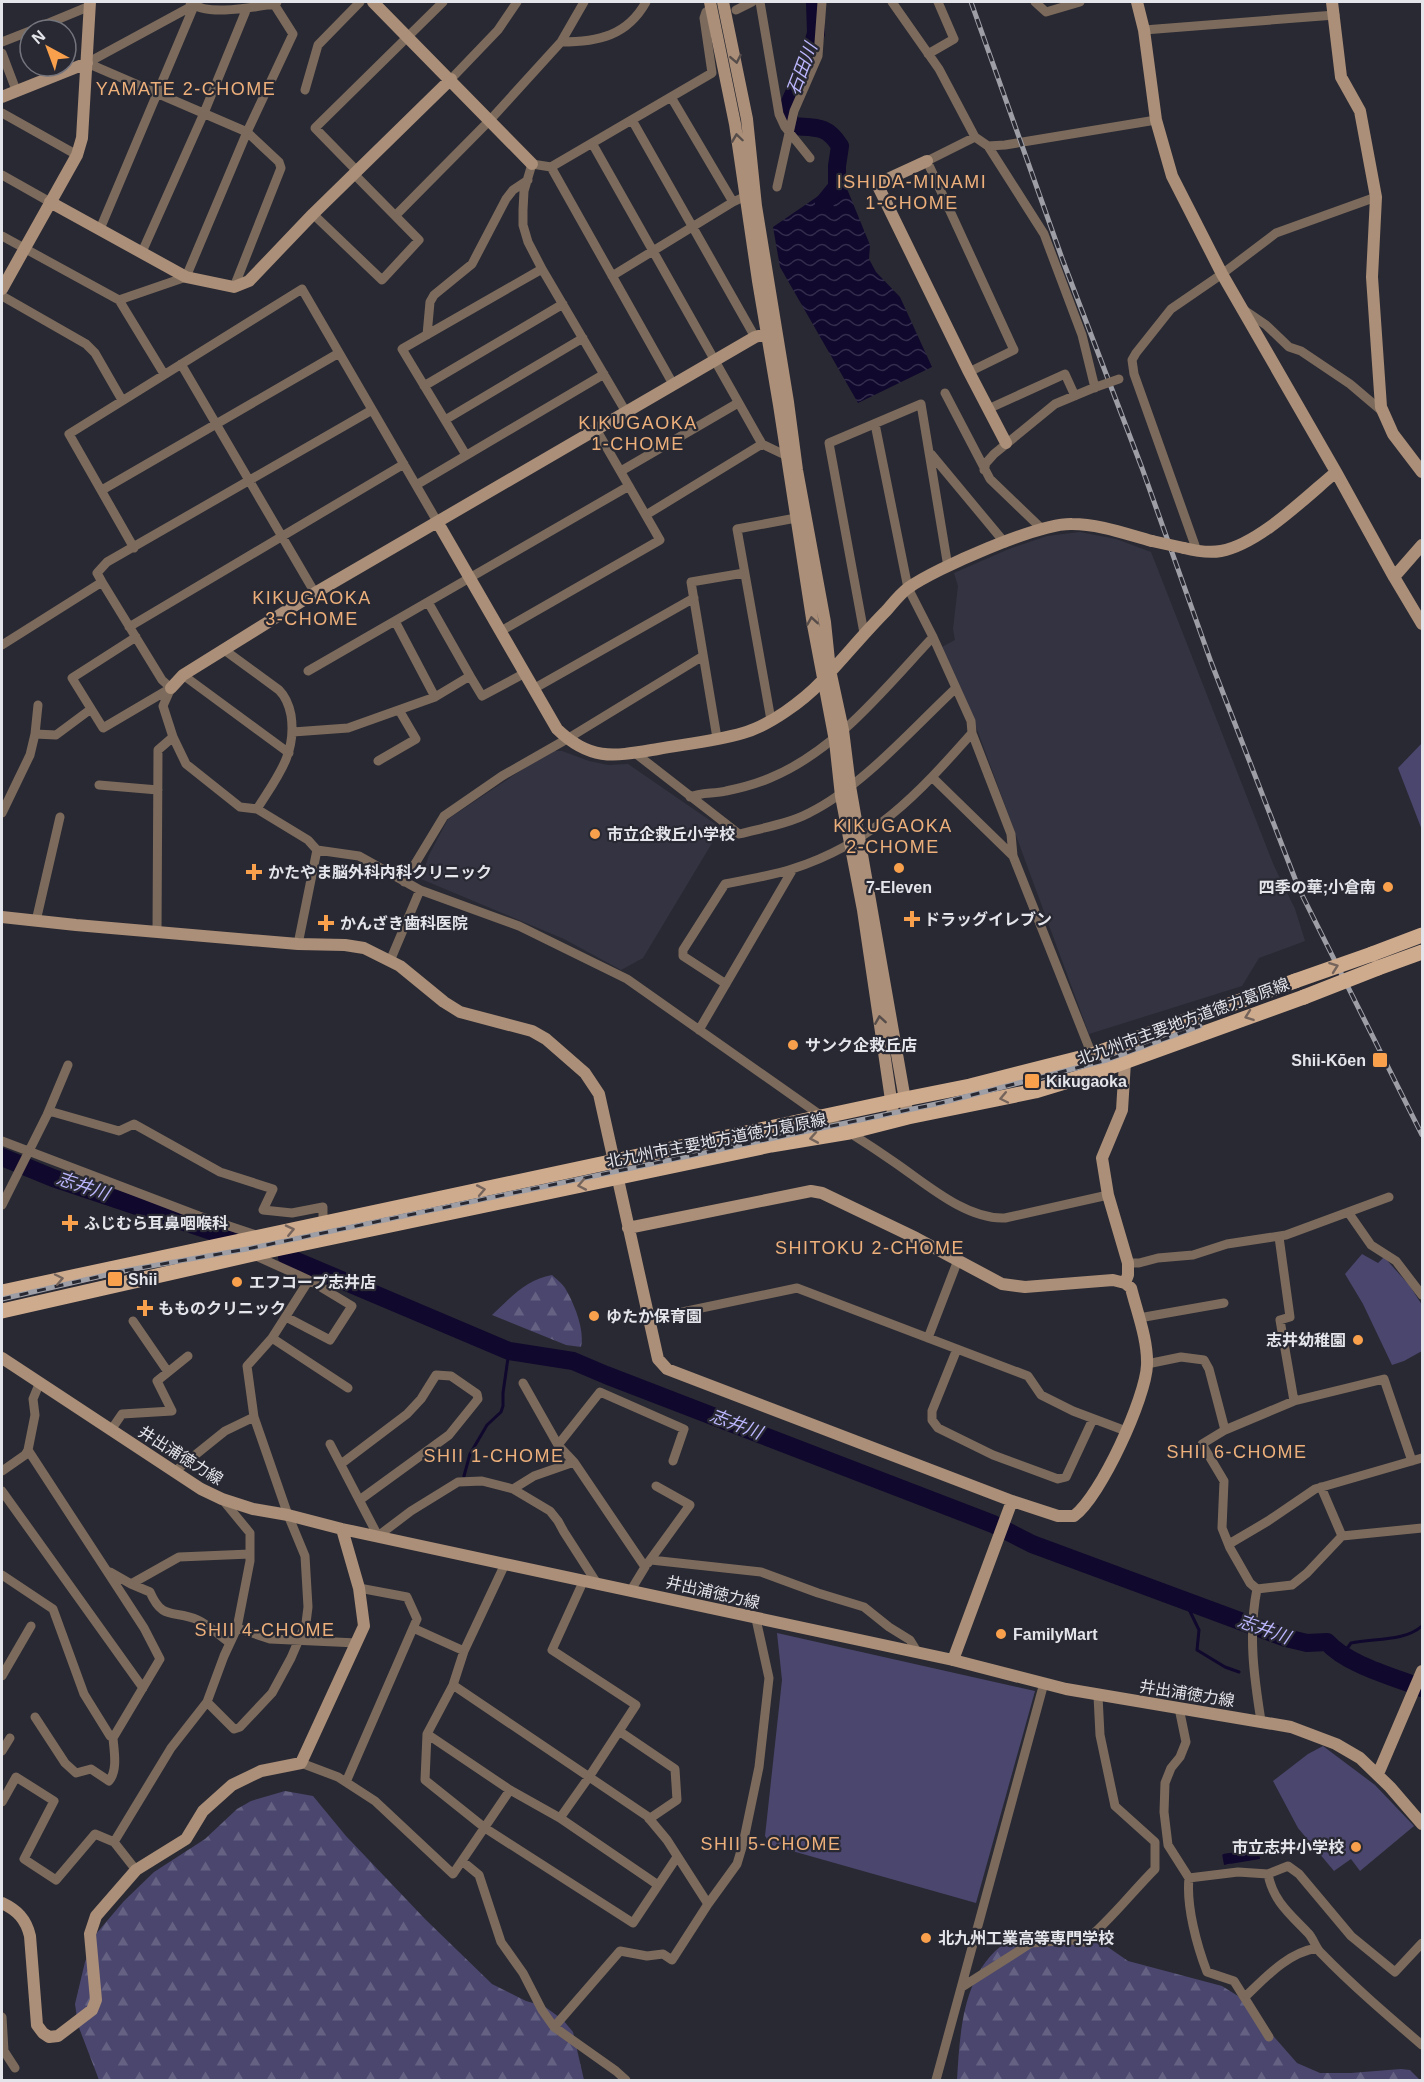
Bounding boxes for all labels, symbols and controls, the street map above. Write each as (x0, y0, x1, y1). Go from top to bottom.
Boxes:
north arrow (18, 18, 78, 78)
text: N (29, 27, 48, 47)
water label: 石田川 (783, 38, 822, 98)
one-way arrow (729, 53, 742, 63)
district label: YAMATE 2-CHOME (96, 79, 276, 99)
one-way arrow (732, 133, 744, 143)
district label: ISHIDA-MINAMI 1-CHOME (837, 172, 987, 213)
district label: KIKUGAOKA 1-CHOME (578, 413, 698, 454)
district label: KIKUGAOKA 3-CHOME (252, 588, 372, 629)
one-way arrow (807, 616, 819, 626)
district label: KIKUGAOKA 2-CHOME (833, 816, 953, 857)
place label: 市立企救丘小学校 (607, 826, 735, 843)
marker: 市立企救丘小学校 (588, 827, 602, 841)
marker: 7-Eleven (892, 861, 906, 875)
marker: かたやま脳外科内科クリニック (245, 863, 263, 881)
place label: かたやま脳外科内科クリニック (268, 864, 492, 881)
place label: 7-Eleven (866, 879, 932, 896)
place label: 四季の華;小倉南 (1259, 879, 1376, 896)
marker: 四季の華;小倉南 (1381, 880, 1395, 894)
place label: ドラッグイレブン (924, 910, 1052, 928)
marker: ドラッグイレブン (905, 912, 919, 926)
marker: かんざき歯科医院 (317, 914, 335, 932)
place label: かんざき歯科医院 (340, 915, 468, 932)
one-way arrow (1328, 962, 1339, 975)
street label: 北九州市主要地方道徳力葛原線 (1075, 975, 1291, 1068)
one-way arrow (1244, 1009, 1255, 1022)
one-way arrow (874, 1016, 886, 1025)
place label: サンク企救丘店 (805, 1037, 917, 1054)
marker: サンク企救丘店 (786, 1038, 800, 1052)
marker: Shii-Kōen (1371, 1051, 1389, 1069)
place label: Shii-Kōen (1291, 1052, 1366, 1069)
marker: Kikugaoka (1023, 1072, 1041, 1090)
place label: Kikugaoka (1046, 1073, 1127, 1090)
one-way arrow (1000, 1090, 1010, 1103)
street label: 北九州市主要地方道徳力葛原線 (605, 1111, 828, 1170)
one-way arrow (809, 1131, 819, 1144)
water label: 志井川 (54, 1168, 114, 1205)
one-way arrow (577, 1178, 587, 1191)
one-way arrow (476, 1184, 486, 1197)
marker: ふじむら耳鼻咽喉科 (61, 1214, 79, 1232)
place label: ふじむら耳鼻咽喉科 (84, 1215, 228, 1232)
one-way arrow (285, 1225, 295, 1238)
district label: SHITOKU 2-CHOME (775, 1238, 965, 1258)
marker: Shii (106, 1270, 124, 1288)
place label: Shii (128, 1271, 157, 1288)
one-way arrow (53, 1273, 63, 1286)
place label: エフコープ志井店 (249, 1273, 376, 1291)
marker: エフコープ志井店 (230, 1275, 244, 1289)
marker: もものクリニック (136, 1299, 154, 1317)
place label: もものクリニック (158, 1300, 286, 1317)
place label: ゆたか保育園 (606, 1308, 702, 1325)
marker: ゆたか保育園 (587, 1309, 601, 1323)
place label: 志井幼稚園 (1266, 1331, 1346, 1349)
marker: 志井幼稚園 (1351, 1333, 1365, 1347)
water label: 志井川 (707, 1405, 767, 1444)
street label: 井出浦徳力線 (136, 1423, 226, 1488)
district label: SHII 6-CHOME (1166, 1442, 1308, 1462)
district label: SHII 1-CHOME (423, 1446, 565, 1466)
street label: 井出浦徳力線 (664, 1573, 762, 1612)
water label: 志井川 (1235, 1610, 1295, 1648)
district label: SHII 4-CHOME (194, 1620, 336, 1640)
place label: FamilyMart (1013, 1626, 1098, 1643)
marker: FamilyMart (994, 1627, 1008, 1641)
street label: 井出浦徳力線 (1138, 1678, 1236, 1709)
district label: SHII 5-CHOME (700, 1834, 842, 1854)
place label: 市立志井小学校 (1232, 1838, 1344, 1856)
marker: 市立志井小学校 (1349, 1840, 1363, 1854)
place label: 北九州工業高等専門学校 (938, 1929, 1114, 1947)
marker: 北九州工業高等専門学校 (919, 1931, 933, 1945)

